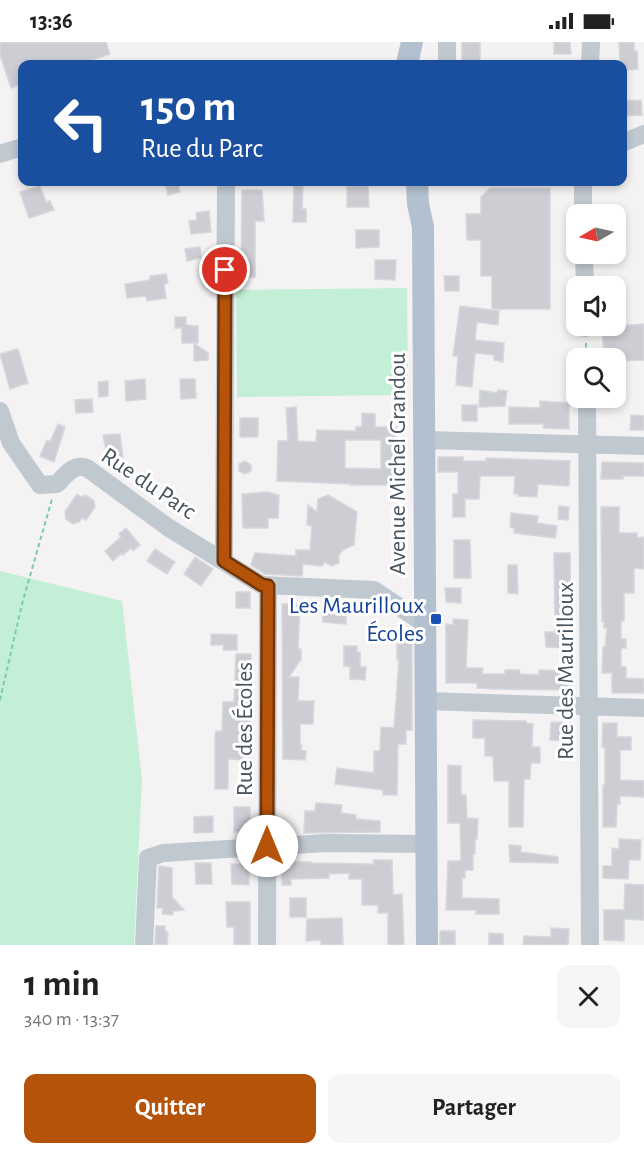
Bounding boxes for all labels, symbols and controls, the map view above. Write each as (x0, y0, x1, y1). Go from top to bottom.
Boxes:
text: 13:36 (30, 10, 73, 32)
icon: left (42, 84, 120, 162)
text: 150 m (141, 86, 236, 128)
text: Rue du Parc (141, 135, 263, 162)
north arrow (566, 204, 626, 264)
map controls (566, 204, 626, 408)
pin (199, 244, 250, 295)
icon: arrive (208, 253, 241, 286)
button: sound (566, 276, 626, 336)
button: search (566, 348, 626, 408)
street label: Avenue Michel Grandou (386, 353, 410, 575)
street label: Rue du Parc (97, 444, 200, 524)
street label: Rue des Maurilloux (554, 581, 578, 760)
place label: Les Maurilloux Écoles (289, 594, 425, 646)
marker: Les Maurilloux Écoles (429, 612, 443, 626)
street label: Rue des Écoles (231, 662, 257, 796)
position arrow (235, 814, 299, 878)
button: close (557, 965, 620, 1028)
text: 1 min (24, 966, 100, 1002)
text: 340 m · 13:37 (24, 1009, 119, 1029)
button: Quitter (24, 1074, 316, 1143)
button: Partager (328, 1074, 620, 1143)

